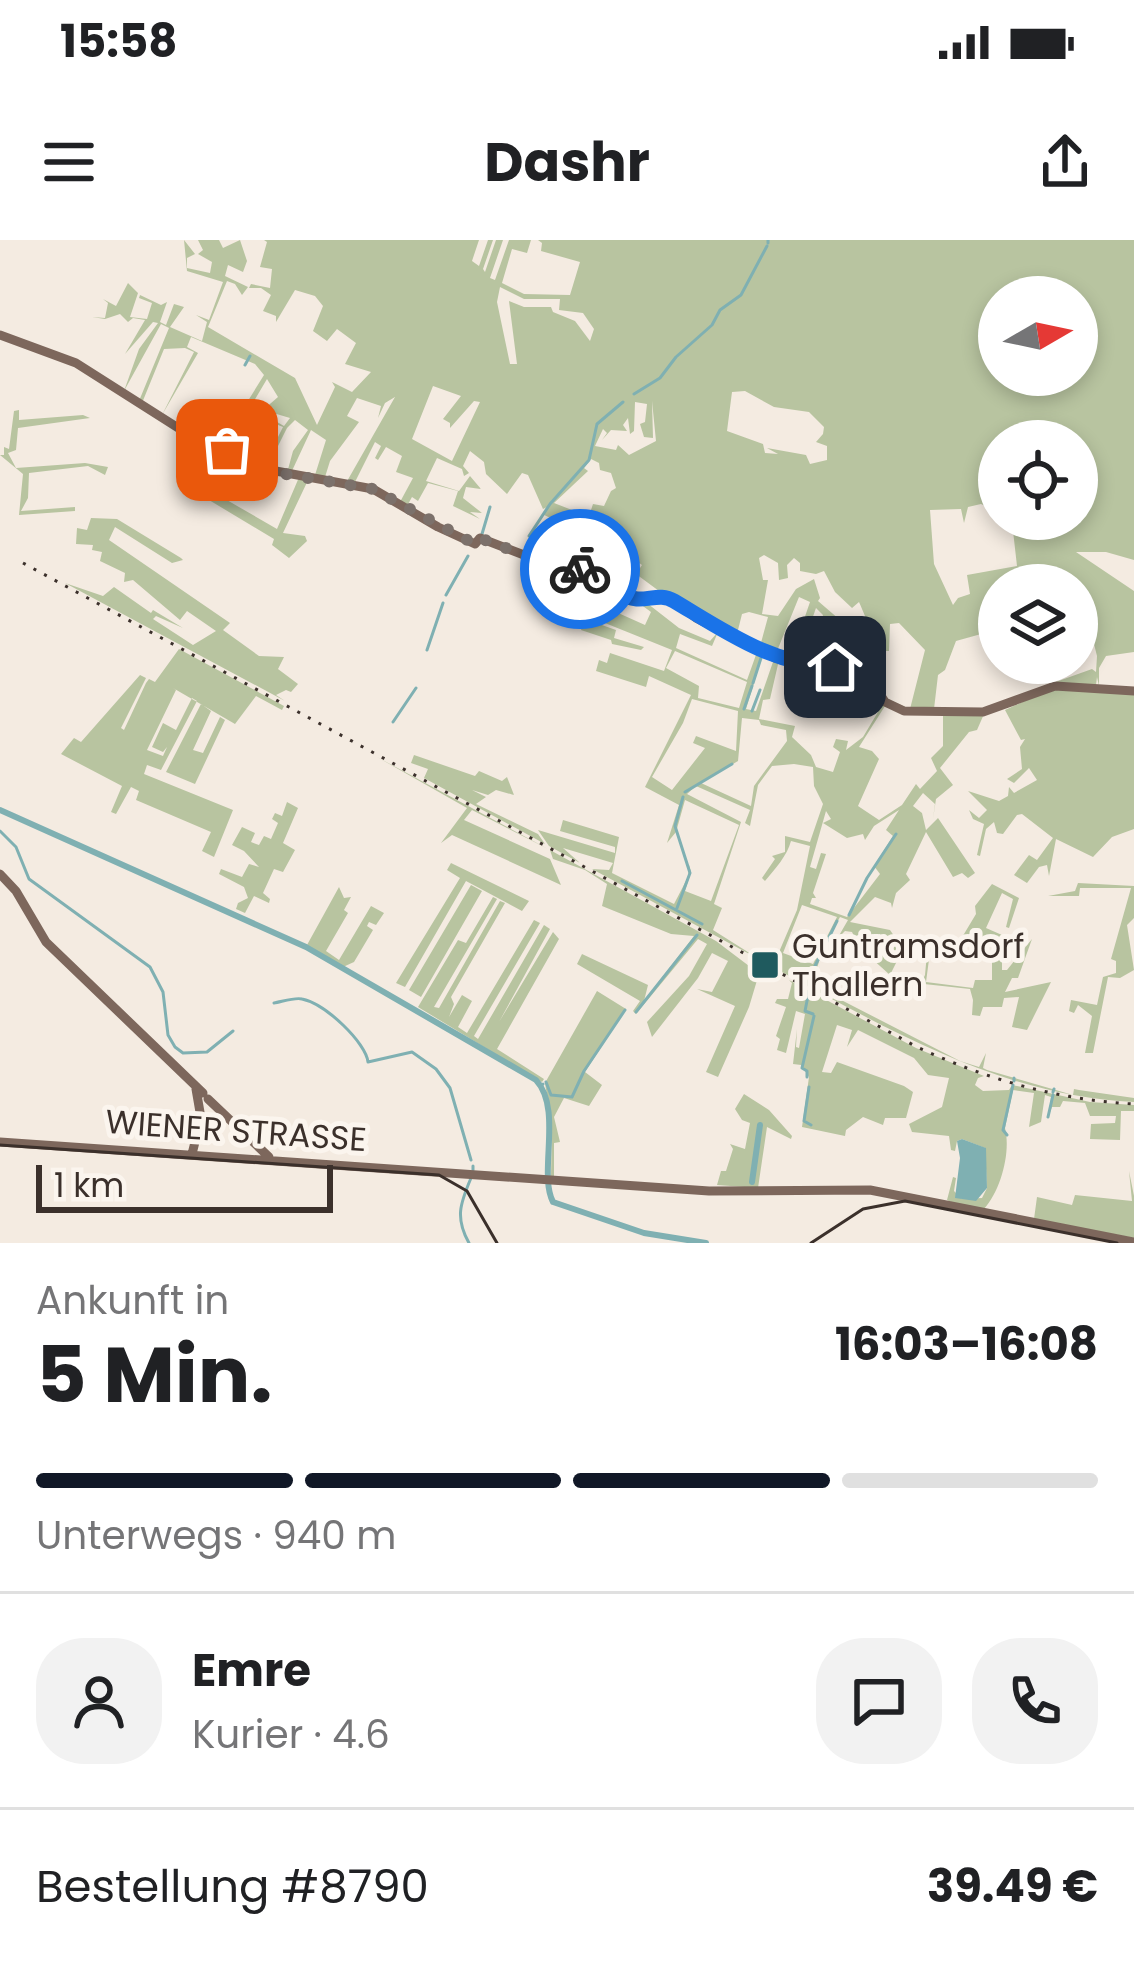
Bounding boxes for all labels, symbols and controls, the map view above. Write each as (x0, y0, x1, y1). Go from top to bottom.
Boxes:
text: 15:58 (60, 10, 177, 73)
text: Dashr (484, 124, 650, 200)
icon: menu (36, 129, 102, 195)
icon: share (1032, 129, 1098, 195)
north arrow (978, 276, 1098, 396)
map controls (978, 276, 1098, 684)
pin (176, 399, 278, 501)
icon: bag (194, 417, 260, 483)
button: locate (978, 420, 1098, 540)
courier (520, 509, 640, 629)
icon: bike (547, 536, 613, 602)
button: layers (978, 564, 1098, 684)
pin (784, 616, 886, 718)
icon: home (802, 634, 868, 700)
place label: Guntramsdorf Thallern (792, 923, 1024, 1008)
marker: Guntramsdorf Thallern (749, 949, 781, 981)
street label: WIENER STRASSE (104, 1098, 368, 1163)
scale bar (36, 1159, 333, 1212)
text: 1 km (54, 1162, 124, 1209)
text: Ankunft in (36, 1273, 229, 1328)
text: 16:03–16:08 (835, 1313, 1098, 1376)
text: 5 Min. (36, 1320, 272, 1429)
text: Unterwegs · 940 m (36, 1508, 396, 1563)
button: person (36, 1638, 162, 1764)
button: chat (816, 1638, 942, 1764)
button: phone (972, 1638, 1098, 1764)
text: Emre (192, 1639, 311, 1702)
text: Kurier · 4.6 (192, 1707, 390, 1762)
text: Bestellung #8790 (36, 1855, 429, 1918)
text: 39.49 € (927, 1855, 1098, 1918)

